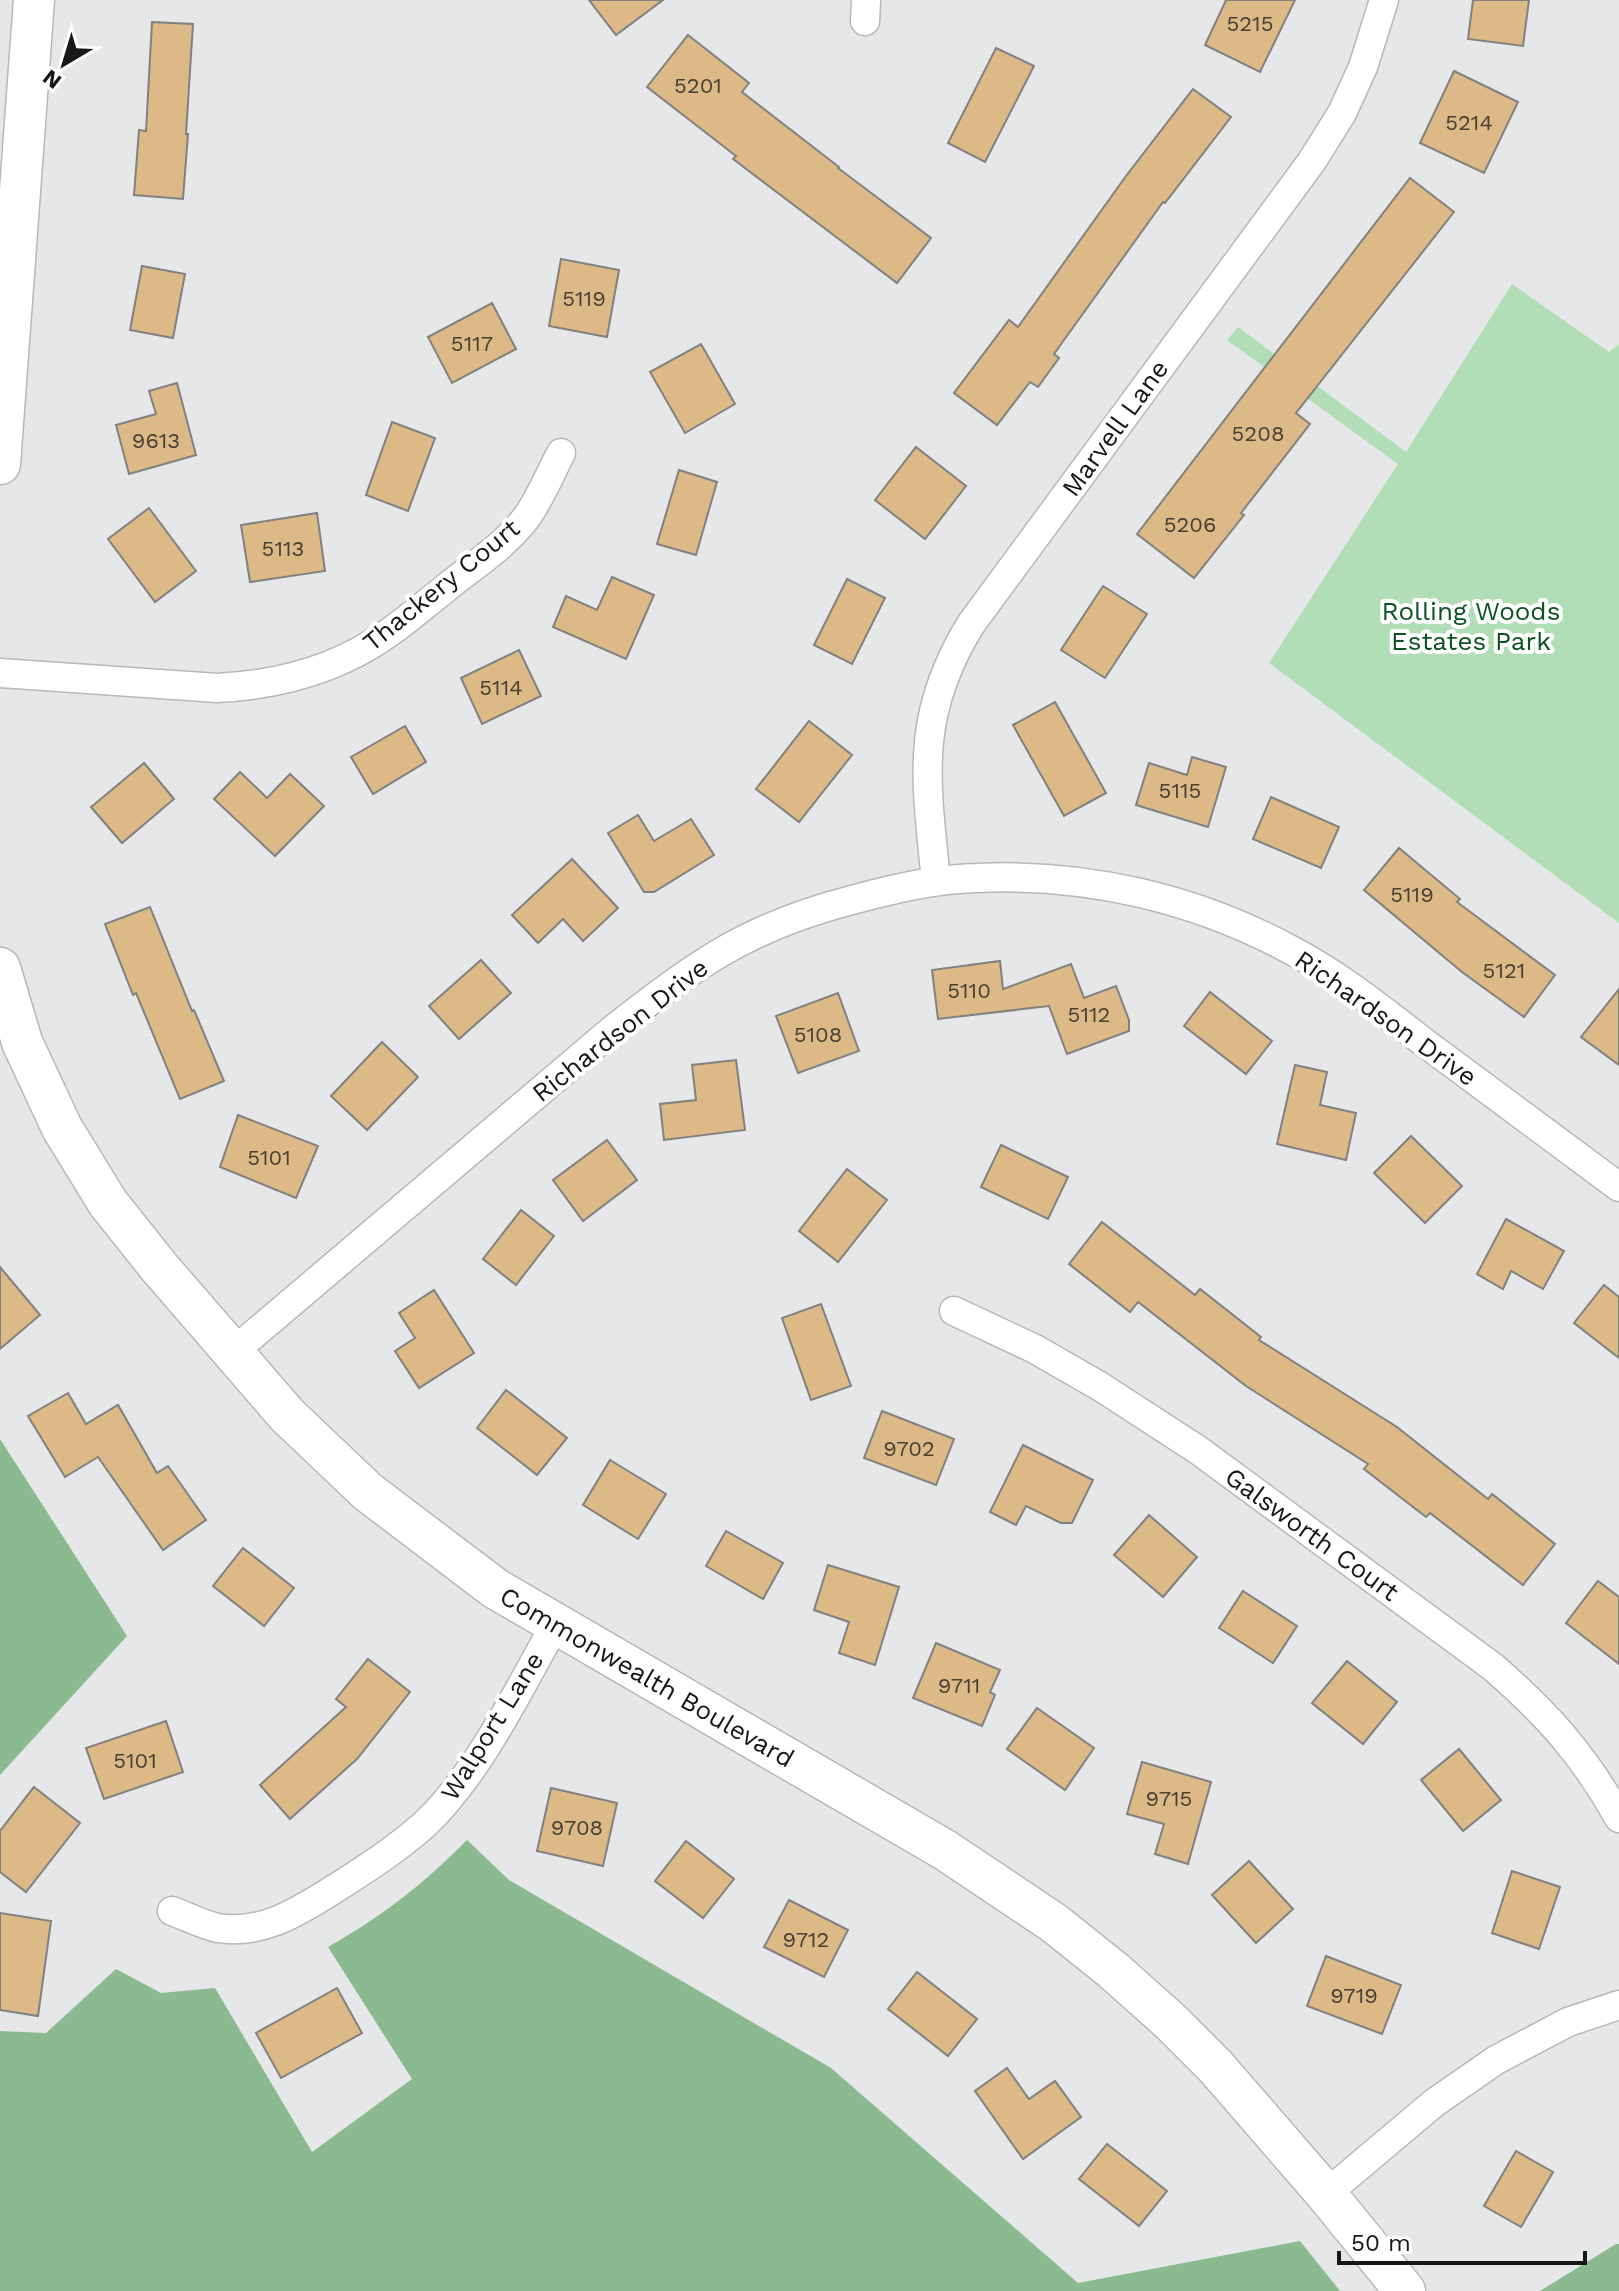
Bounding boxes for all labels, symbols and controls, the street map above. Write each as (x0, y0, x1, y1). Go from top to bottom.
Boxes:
house number: 5215 (1226, 11, 1274, 36)
north arrow (24, 24, 104, 104)
text: N (38, 64, 66, 94)
house number: 5201 (674, 73, 722, 98)
house number: 5214 (1445, 110, 1493, 135)
house number: 5119 (562, 286, 606, 311)
house number: 5117 (451, 331, 493, 356)
street label: Marvell Lane (1056, 354, 1174, 502)
house number: 5208 (1232, 421, 1284, 446)
house number: 9613 (132, 428, 180, 453)
house number: 5206 (1164, 512, 1216, 537)
street label: Thackery Court (357, 513, 525, 657)
house number: 5113 (262, 536, 304, 561)
park label: Rolling Woods Estates Park (1382, 596, 1560, 656)
house number: 5114 (479, 675, 523, 700)
house number: 5115 (1159, 778, 1201, 803)
house number: 5119 (1390, 882, 1434, 907)
street label: Richardson Drive (1289, 944, 1483, 1092)
street label: Richardson Drive (526, 952, 714, 1108)
house number: 5121 (1483, 958, 1525, 983)
house number: 5110 (947, 978, 991, 1003)
house number: 5112 (1068, 1002, 1110, 1027)
house number: 5108 (794, 1022, 842, 1047)
house number: 5101 (247, 1145, 291, 1170)
house number: 9702 (883, 1436, 935, 1461)
street label: Galsworth Court (1219, 1461, 1405, 1607)
street label: Commonwealth Boulevard (495, 1580, 799, 1774)
street label: Walport Lane (434, 1646, 550, 1806)
house number: 9711 (938, 1673, 980, 1698)
house number: 5101 (113, 1748, 157, 1773)
house number: 9715 (1146, 1786, 1192, 1811)
house number: 9708 (551, 1815, 603, 1840)
house number: 9712 (783, 1927, 829, 1952)
house number: 9719 (1330, 1983, 1378, 2008)
scale bar (1339, 2215, 1585, 2265)
text: 50 m (1351, 2229, 1411, 2257)

